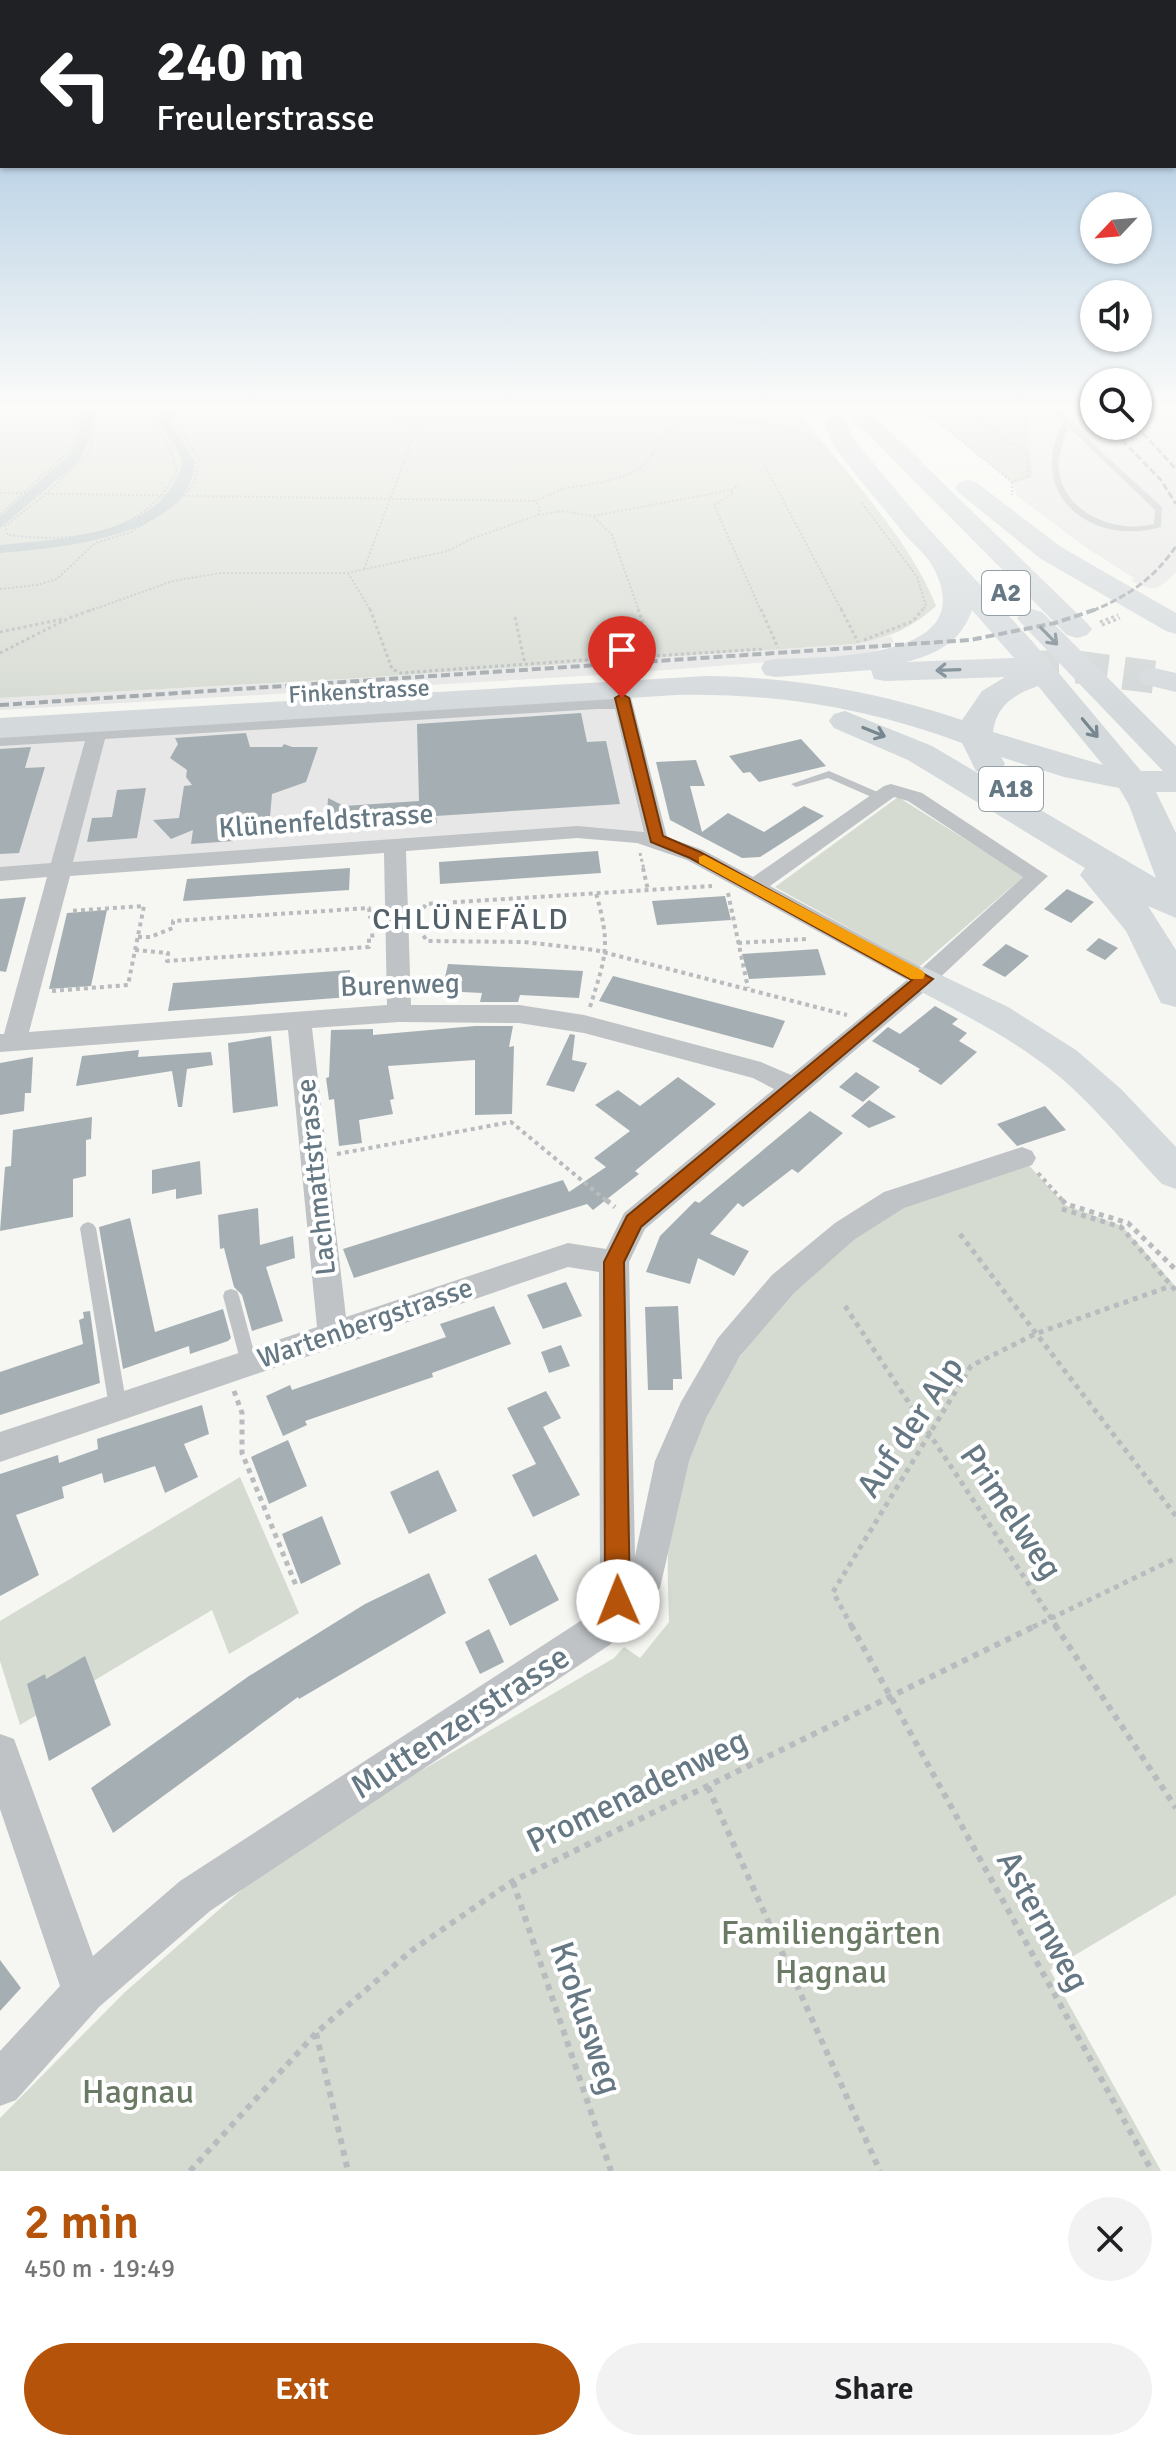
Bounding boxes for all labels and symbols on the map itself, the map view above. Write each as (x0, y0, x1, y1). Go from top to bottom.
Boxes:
north arrow (1080, 192, 1152, 264)
road number: A2 (982, 571, 1030, 615)
pin (588, 616, 656, 698)
one-way arrow (1039, 626, 1058, 645)
one-way arrow (935, 662, 962, 677)
street label: Finkenstrasse (288, 672, 430, 710)
one-way arrow (1081, 718, 1099, 738)
one-way arrow (861, 726, 886, 740)
road number: A18 (979, 767, 1043, 811)
street label: Klünenfeldstrasse (217, 797, 435, 845)
district label: CHLÜNEFÄLD (372, 901, 570, 938)
street label: Burenweg (340, 966, 460, 1004)
street label: Lachmattstrasse (289, 1077, 343, 1277)
street label: Wartenbergstrasse (253, 1270, 477, 1376)
street label: Auf der Alp (847, 1348, 973, 1506)
street label: Primelweg (951, 1436, 1071, 1588)
position arrow (576, 1559, 660, 1643)
street label: Muttenzerstrasse (343, 1636, 577, 1808)
street label: Promenadenweg (520, 1719, 754, 1863)
street label: Asternweg (987, 1844, 1099, 1998)
park label: Familiengärten Hagnau (721, 1912, 941, 1993)
street label: Krokusweg (540, 1936, 632, 2100)
park label: Hagnau (82, 2071, 194, 2113)

